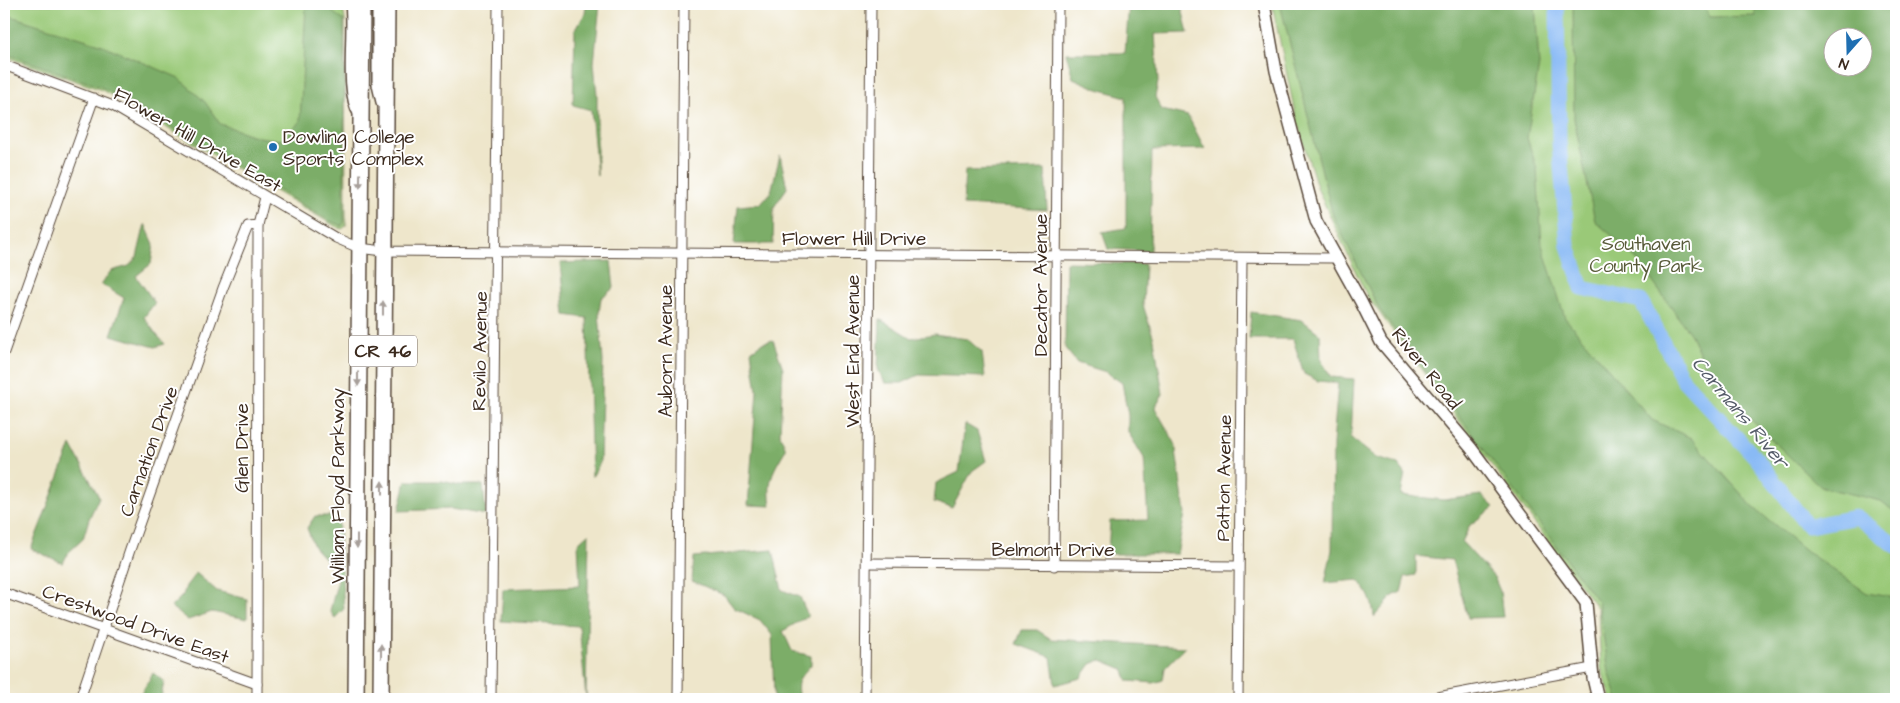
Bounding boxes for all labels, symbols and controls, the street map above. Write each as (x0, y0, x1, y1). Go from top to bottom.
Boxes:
north arrow (1822, 28, 1872, 78)
text: N (1836, 52, 1851, 74)
street label: Flower Hill Drive East (108, 81, 287, 200)
place label: Dowling College Sports Complex (283, 124, 424, 173)
marker: Dowling College Sports Complex (267, 141, 279, 153)
one-way arrow (356, 174, 364, 190)
street label: Decator Avenue (1028, 214, 1055, 356)
street label: Flower Hill Drive (782, 226, 926, 253)
park label: Southaven County Park (1590, 231, 1703, 281)
street label: West End Avenue (840, 275, 867, 427)
street label: Auborn Avenue (653, 285, 680, 417)
street label: Revilo Avenue (466, 291, 495, 411)
one-way arrow (380, 300, 388, 316)
street label: River Road (1384, 322, 1467, 416)
road number: CR 46 (349, 336, 417, 366)
water label: Carmans River (1685, 351, 1797, 476)
one-way arrow (354, 371, 362, 387)
street label: Carnation Drive (113, 383, 186, 520)
street label: William Floyd Parkway (325, 388, 353, 584)
street label: Glen Drive (229, 403, 256, 493)
street label: Patton Avenue (1210, 414, 1239, 542)
one-way arrow (378, 480, 386, 496)
one-way arrow (353, 534, 361, 550)
street label: Belmont Drive (992, 537, 1114, 564)
street label: Crestwood Drive East (38, 578, 233, 671)
one-way arrow (377, 642, 385, 658)

